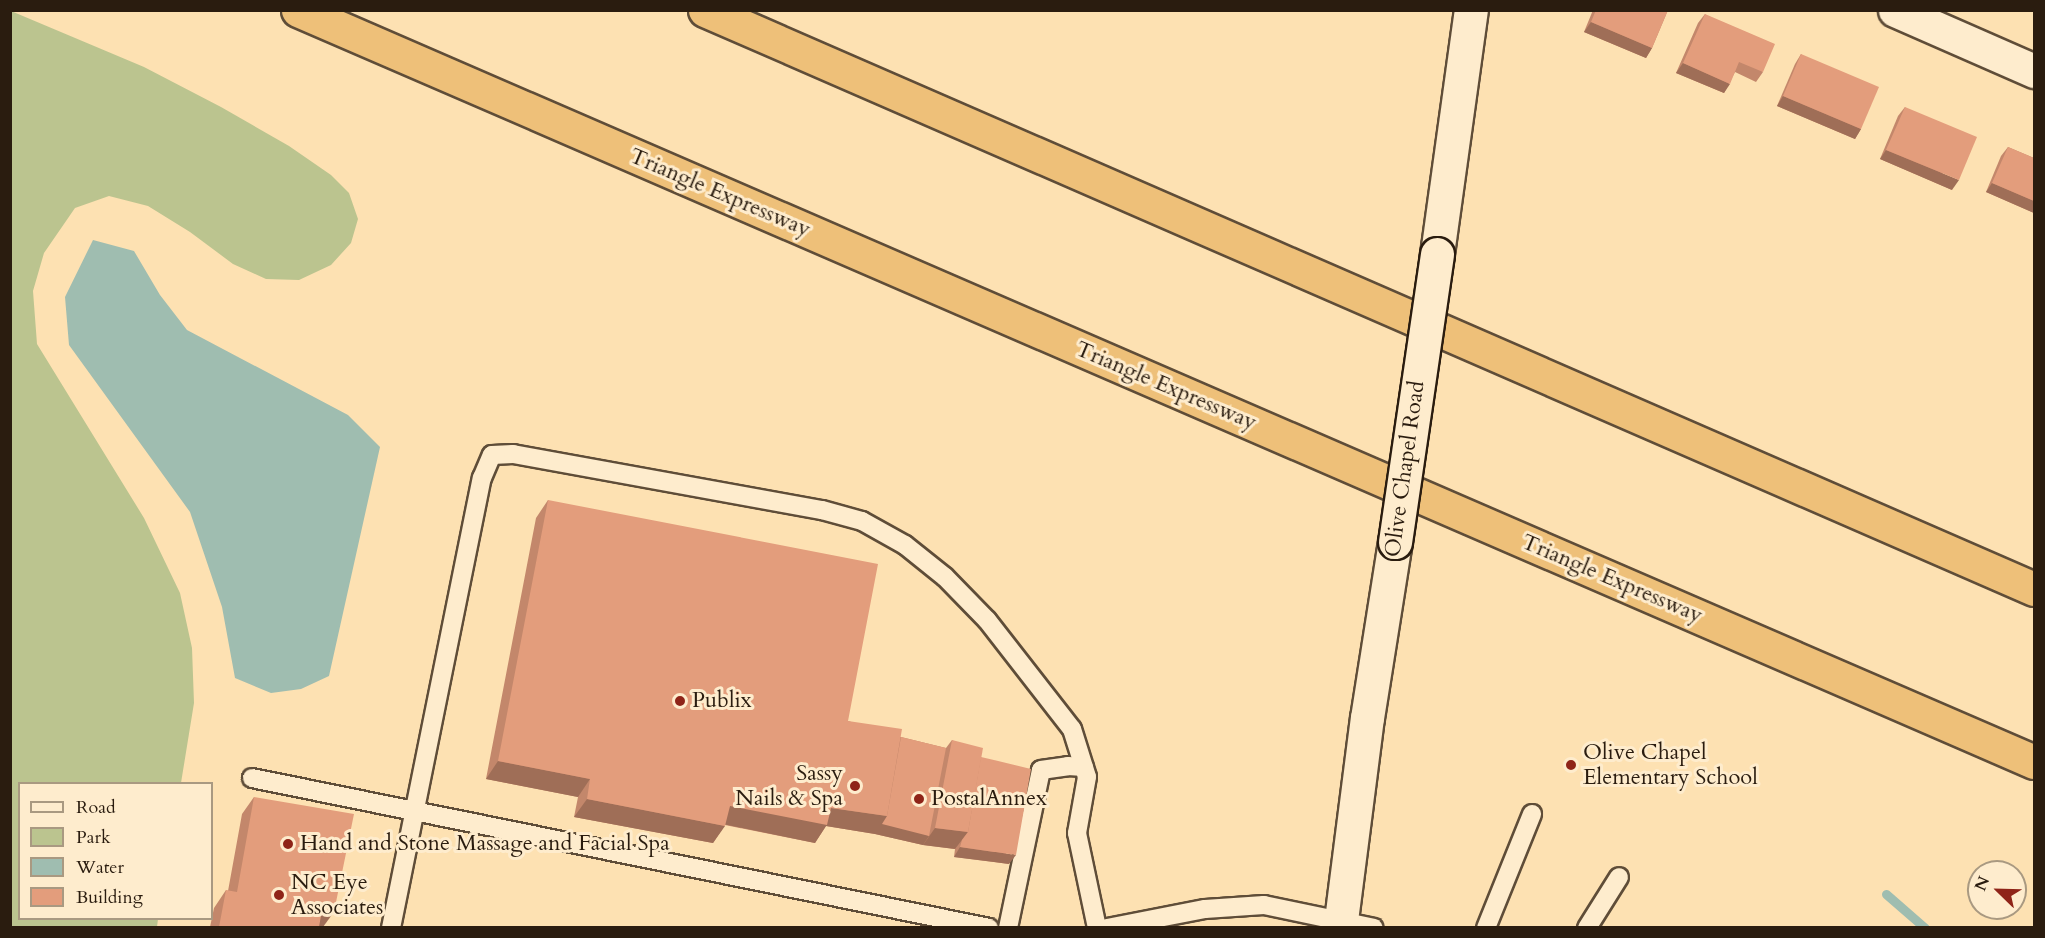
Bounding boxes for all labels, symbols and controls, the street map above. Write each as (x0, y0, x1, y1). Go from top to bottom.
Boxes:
street label: Triangle Expressway (626, 143, 814, 243)
street label: Triangle Expressway (1072, 336, 1260, 436)
street label: Olive Chapel Road (1380, 379, 1430, 559)
street label: Triangle Expressway (1518, 529, 1706, 629)
place label: Publix (692, 688, 752, 714)
marker: Publix (673, 694, 687, 708)
place label: Olive Chapel Elementary School (1583, 739, 1758, 790)
marker: Olive Chapel Elementary School (1564, 758, 1578, 772)
place label: Sassy Nails & Spa (735, 760, 843, 812)
marker: Sassy Nails & Spa (848, 779, 862, 793)
legend (18, 782, 213, 920)
place label: PostalAnnex (931, 786, 1047, 812)
marker: PostalAnnex (912, 792, 926, 806)
text: Road (76, 795, 116, 820)
text: Park (76, 825, 111, 850)
place label: Hand and Stone Massage and Facial Spa (300, 831, 670, 857)
marker: Hand and Stone Massage and Facial Spa (281, 837, 295, 851)
text: Water (76, 855, 124, 880)
north arrow (1967, 860, 2027, 920)
place label: NC Eye Associates (291, 869, 383, 920)
text: N (1969, 873, 1995, 894)
text: Building (76, 885, 143, 910)
marker: NC Eye Associates (272, 888, 286, 902)

